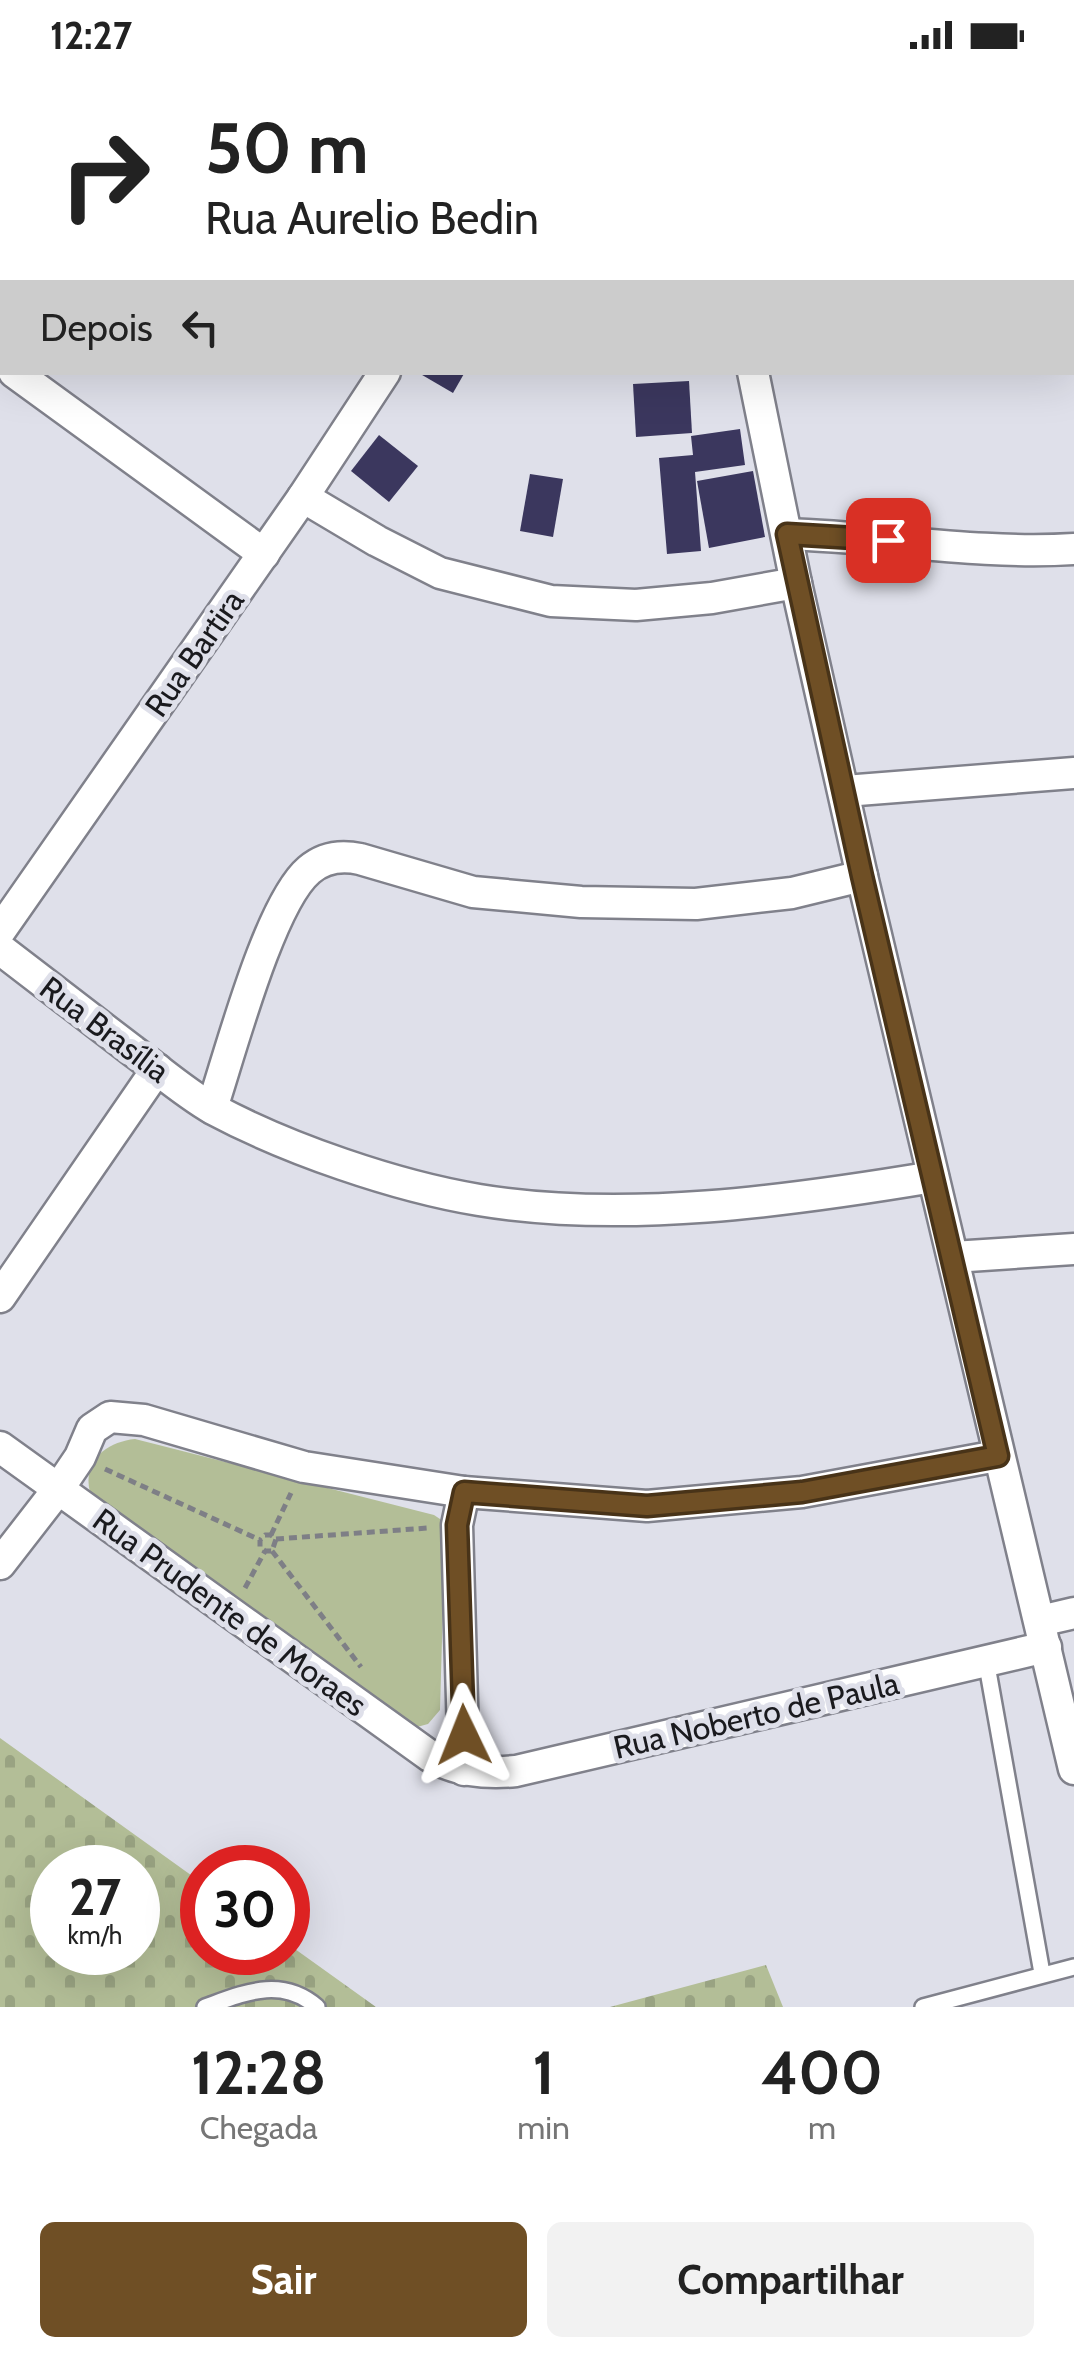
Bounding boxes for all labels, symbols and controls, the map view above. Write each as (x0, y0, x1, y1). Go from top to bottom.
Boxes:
text: 12:27 (50, 12, 132, 59)
text: 50 m (205, 105, 369, 191)
icon: right (40, 110, 170, 240)
text: Rua Aurelio Bedin (205, 191, 539, 245)
icon: left (173, 300, 228, 355)
text: Depois (40, 304, 153, 351)
pin (846, 498, 931, 583)
icon: arrive (861, 513, 916, 568)
street label: Rua Bartira (136, 582, 252, 724)
street label: Rua Brasília (33, 968, 178, 1091)
street label: Rua Prudente de Moraes (86, 1500, 374, 1724)
street label: Rua Noberto de Paula (609, 1663, 903, 1767)
position arrow (412, 1683, 516, 1787)
speed limit sign: 30 (180, 1845, 310, 1975)
text: 27 (69, 1867, 121, 1928)
text: km/h (68, 1920, 122, 1950)
text: 12:28 (191, 2036, 326, 2109)
text: 1 (533, 2036, 555, 2109)
text: 400 (761, 2036, 883, 2109)
text: Chegada (200, 2108, 318, 2147)
text: min (517, 2108, 570, 2147)
text: m (808, 2108, 836, 2147)
button: Sair (40, 2222, 527, 2337)
button: Compartilhar (547, 2222, 1034, 2337)

